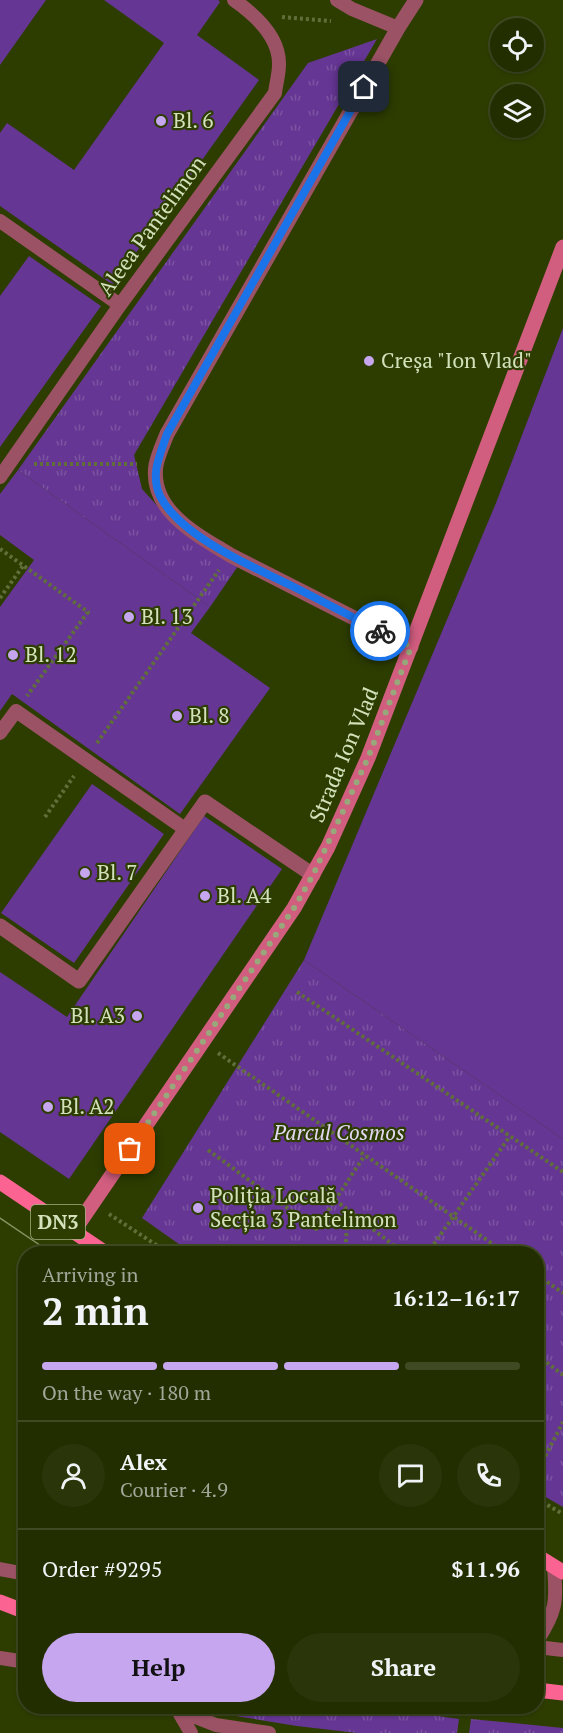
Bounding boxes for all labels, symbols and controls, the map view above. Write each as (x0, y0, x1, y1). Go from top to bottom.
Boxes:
map controls (490, 18, 544, 138)
button: locate (490, 18, 544, 72)
pin (338, 61, 389, 112)
icon: home (347, 70, 380, 103)
button: layers (490, 84, 544, 138)
place label: Bl. 6 (173, 106, 214, 134)
marker: Bl. 6 (154, 114, 168, 128)
street label: Aleea Pantelimon (91, 149, 212, 301)
place label: Creșa "Ion Vlad" (381, 346, 532, 374)
marker: Creșa "Ion Vlad" (362, 354, 376, 368)
courier (350, 601, 410, 661)
place label: Bl. 13 (141, 602, 193, 630)
marker: Bl. 13 (122, 610, 136, 624)
icon: bike (364, 615, 397, 648)
place label: Bl. 12 (25, 640, 77, 668)
marker: Bl. 12 (6, 648, 20, 662)
street label: Strada Ion Vlad (302, 683, 384, 826)
place label: Bl. 8 (189, 701, 230, 729)
marker: Bl. 8 (170, 709, 184, 723)
place label: Bl. 7 (97, 858, 138, 886)
marker: Bl. 7 (78, 866, 92, 880)
place label: Bl. A4 (217, 881, 272, 909)
marker: Bl. A4 (198, 889, 212, 903)
place label: Bl. A3 (71, 1001, 125, 1029)
marker: Bl. A3 (130, 1009, 144, 1023)
place label: Bl. A2 (60, 1092, 115, 1120)
marker: Bl. A2 (41, 1100, 55, 1114)
park label: Parcul Cosmos (272, 1118, 405, 1146)
pin (104, 1123, 155, 1174)
icon: bag (113, 1132, 146, 1165)
place label: Poliția Locală Secția 3 Pantelimon (210, 1181, 397, 1233)
marker: Poliția Locală Secția 3 Pantelimon (191, 1201, 205, 1215)
road number: DN3 (31, 1205, 85, 1239)
text: Arriving in (42, 1261, 138, 1288)
text: 16:12–16:17 (392, 1283, 520, 1312)
text: 2 min (42, 1284, 149, 1336)
text: On the way · 180 m (42, 1379, 211, 1406)
button: person (42, 1444, 105, 1507)
button: chat (379, 1444, 442, 1507)
button: phone (457, 1444, 520, 1507)
text: Alex (120, 1447, 167, 1476)
text: Courier · 4.9 (120, 1476, 228, 1503)
text: Order #9295 (42, 1554, 162, 1583)
text: $11.96 (451, 1554, 520, 1583)
button: Help (42, 1633, 275, 1702)
button: Share (287, 1633, 520, 1702)

